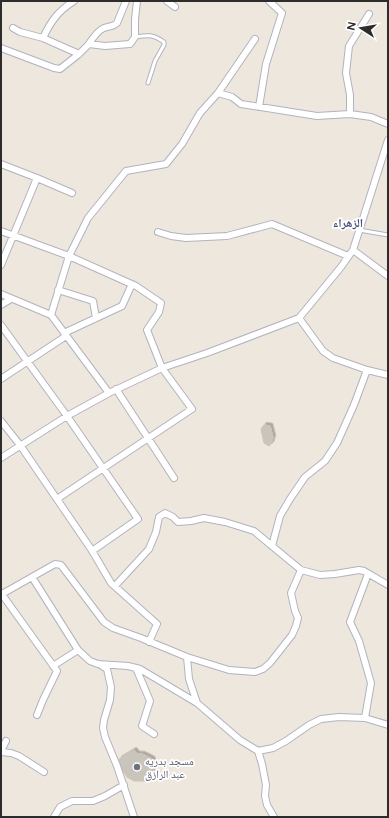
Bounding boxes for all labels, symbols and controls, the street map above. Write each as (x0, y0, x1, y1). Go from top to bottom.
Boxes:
north arrow (341, 8, 381, 48)
text: N (344, 21, 359, 32)
district label: الزهراء (333, 216, 363, 230)
place label: مسجد بدريه عبد الرازق (145, 755, 194, 781)
marker: مسجد بدريه عبد الرازق (132, 762, 142, 772)

